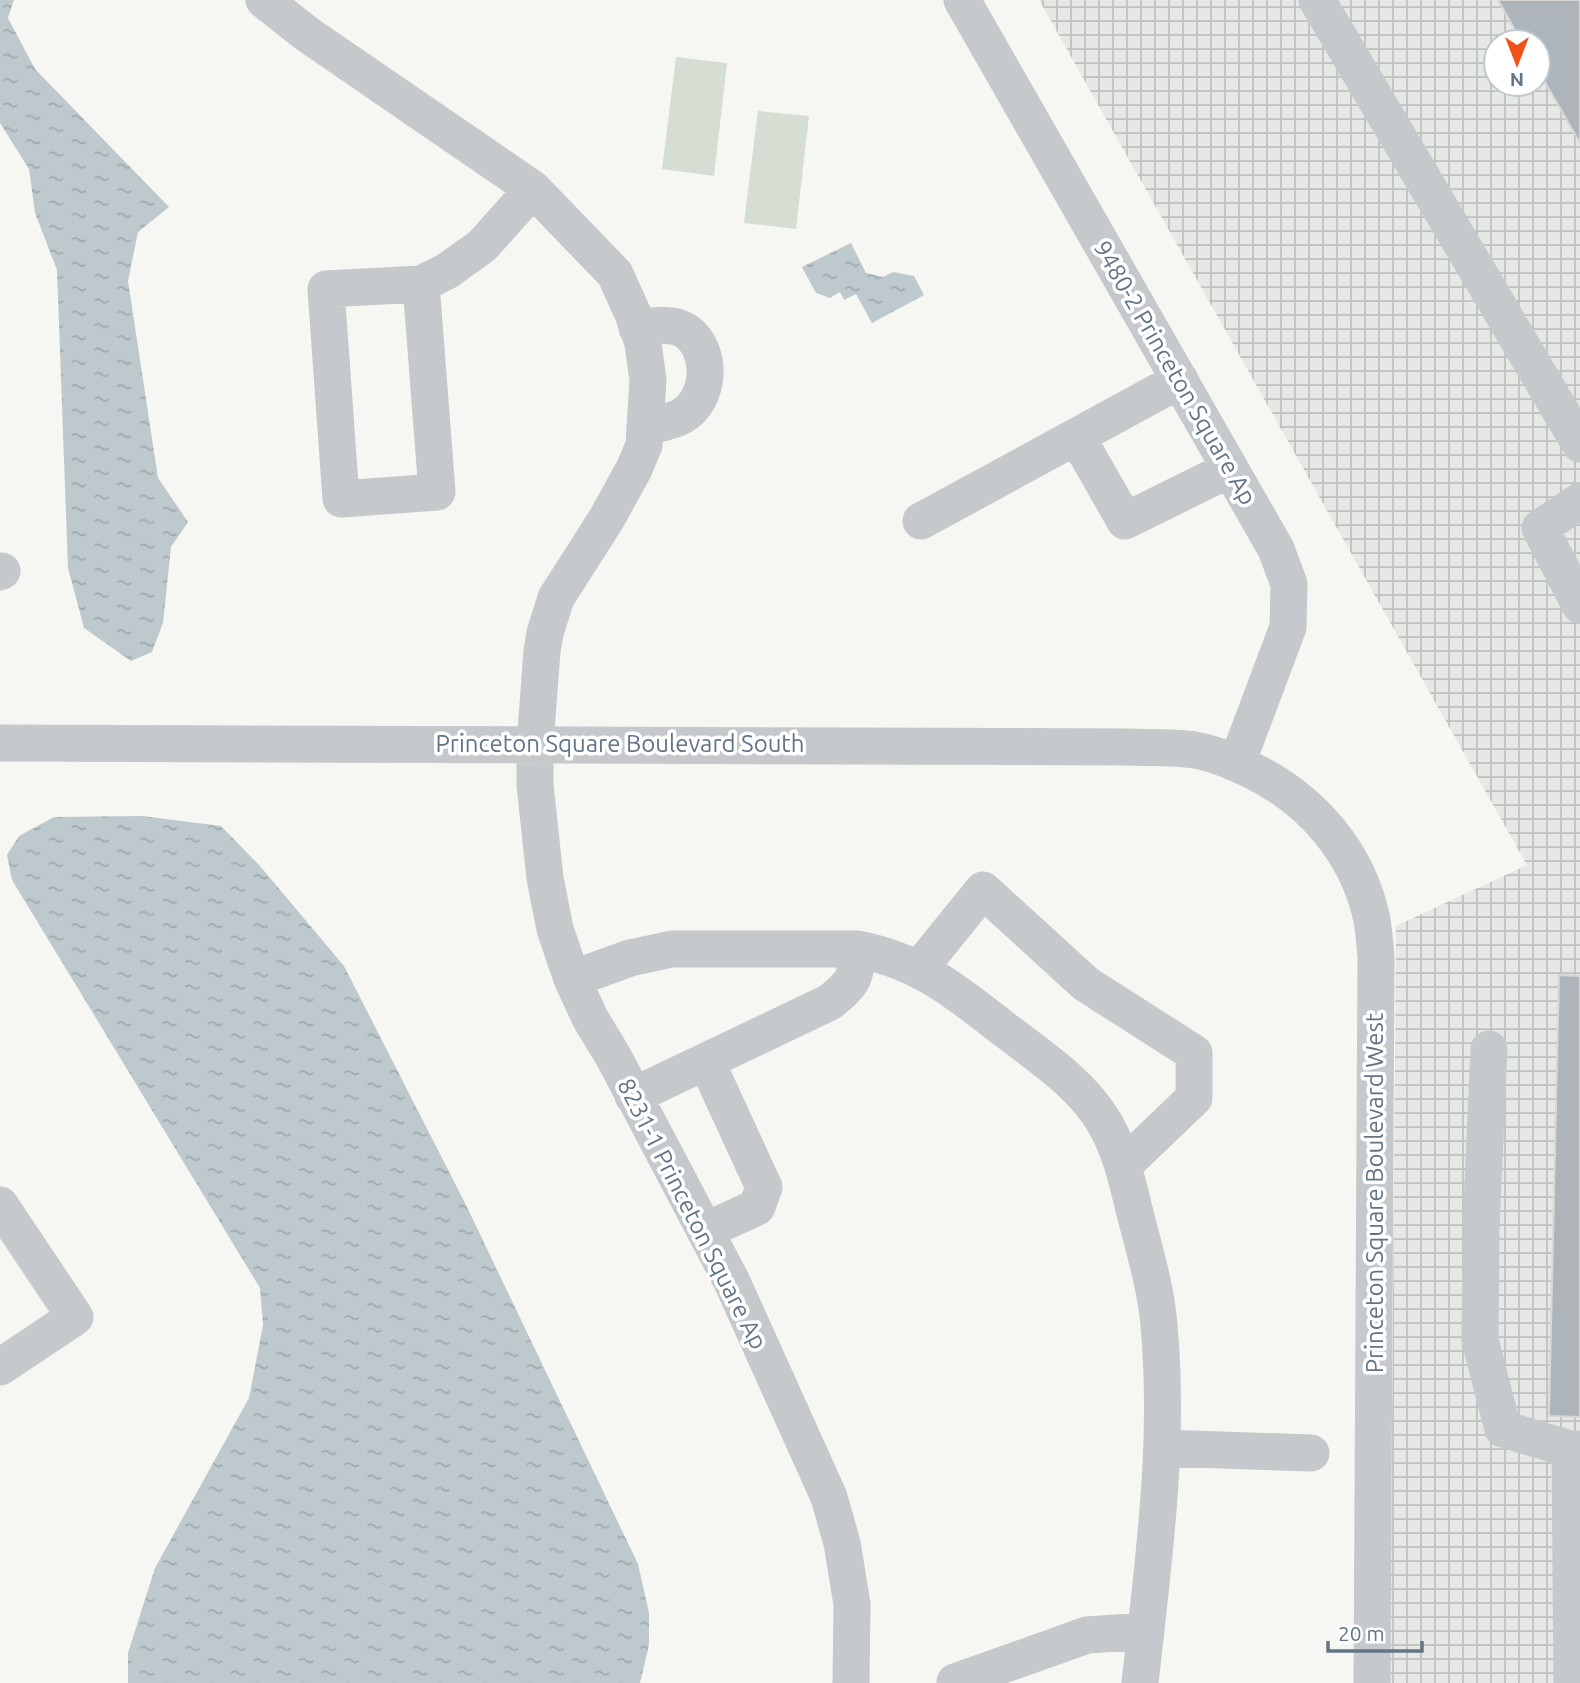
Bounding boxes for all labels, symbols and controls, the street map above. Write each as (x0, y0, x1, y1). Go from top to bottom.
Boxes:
north arrow (1482, 28, 1552, 98)
text: N (1510, 69, 1524, 91)
street label: 9480-2 Princeton Square Ap (1089, 236, 1262, 509)
street label: Princeton Square Boulevard South (435, 730, 805, 757)
street label: Princeton Square Boulevard West (1361, 1012, 1388, 1373)
street label: 8231-1 Princeton Square Ap (612, 1074, 773, 1354)
scale bar (1328, 1610, 1422, 1654)
text: 20 m (1338, 1621, 1385, 1645)

